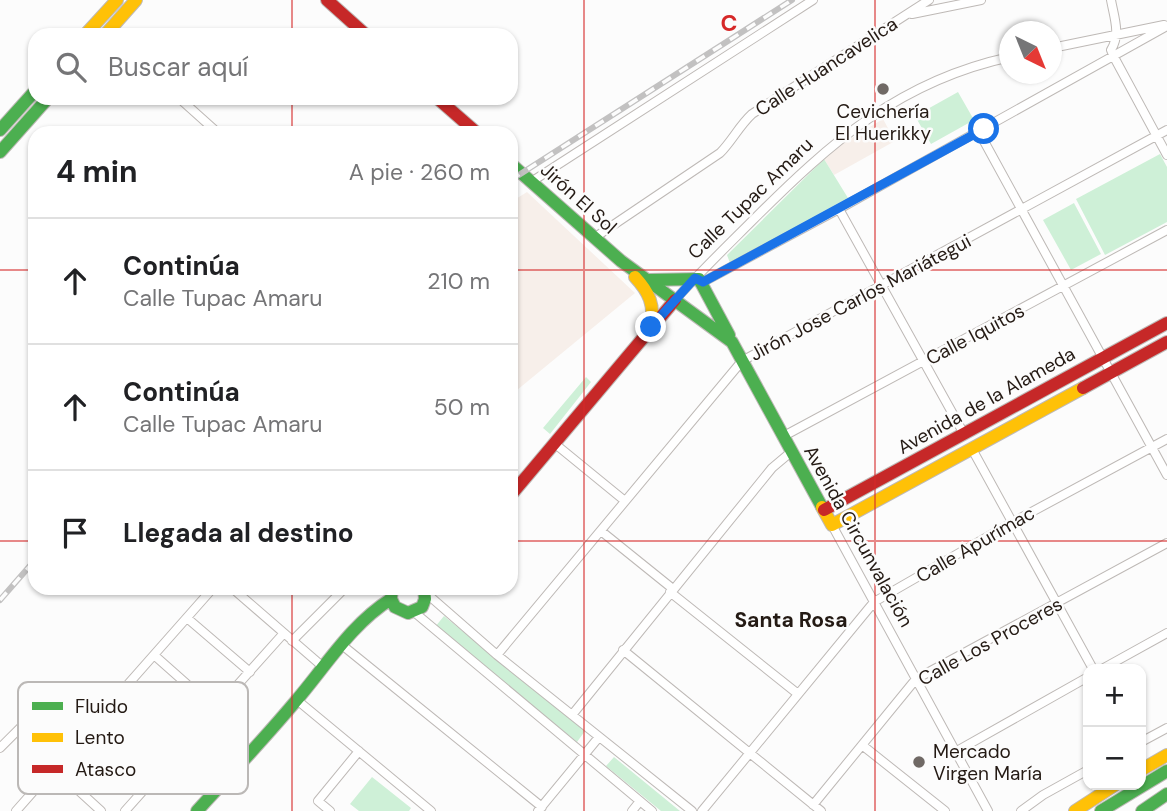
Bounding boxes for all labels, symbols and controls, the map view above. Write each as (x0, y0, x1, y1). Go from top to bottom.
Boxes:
text: C (721, 8, 737, 38)
street label: Calle Huancavelica (750, 11, 902, 122)
north arrow (999, 21, 1062, 84)
search box (28, 28, 518, 105)
icon: search (52, 48, 90, 86)
text: Buscar aquí (108, 50, 248, 84)
marker: Cevichería El Huerikky (875, 81, 891, 97)
place label: Cevichería El Huerikky (835, 99, 931, 146)
route start (968, 113, 999, 144)
street label: Calle Tupac Amaru (682, 132, 818, 265)
text: 4 min (56, 152, 138, 191)
text: A pie · 260 m (349, 157, 490, 187)
street label: Jirón El Sol (535, 157, 622, 239)
street label: Jirón Jose Carlos Mariátegui (745, 228, 975, 366)
text: Continúa (123, 249, 240, 283)
icon: ahead (56, 262, 94, 300)
text: 210 m (427, 266, 490, 296)
text: Calle Tupac Amaru (123, 283, 323, 313)
street label: Calle Iquitos (922, 298, 1029, 371)
route end (635, 311, 666, 342)
street label: Avenida de la Alameda (893, 341, 1079, 460)
text: Continúa (123, 375, 240, 409)
icon: ahead (56, 388, 94, 426)
text: 50 m (434, 392, 490, 422)
text: Calle Tupac Amaru (123, 409, 323, 439)
street label: Avenida Circunvalación (798, 441, 919, 632)
street label: Calle Apurímac (911, 500, 1039, 589)
icon: arrive (56, 514, 94, 552)
text: Llegada al destino (123, 516, 354, 550)
street label: Calle Los Proceres (914, 591, 1067, 691)
district label: Santa Rosa (734, 606, 848, 634)
map controls (1083, 664, 1146, 790)
button: + (1083, 664, 1146, 727)
legend (18, 682, 248, 794)
text: Fluido (75, 694, 128, 719)
text: Lento (75, 725, 125, 750)
button: − (1083, 727, 1146, 790)
place label: Mercado Virgen María (933, 739, 1042, 786)
marker: Mercado Virgen María (911, 754, 927, 770)
text: Atasco (75, 757, 136, 782)

